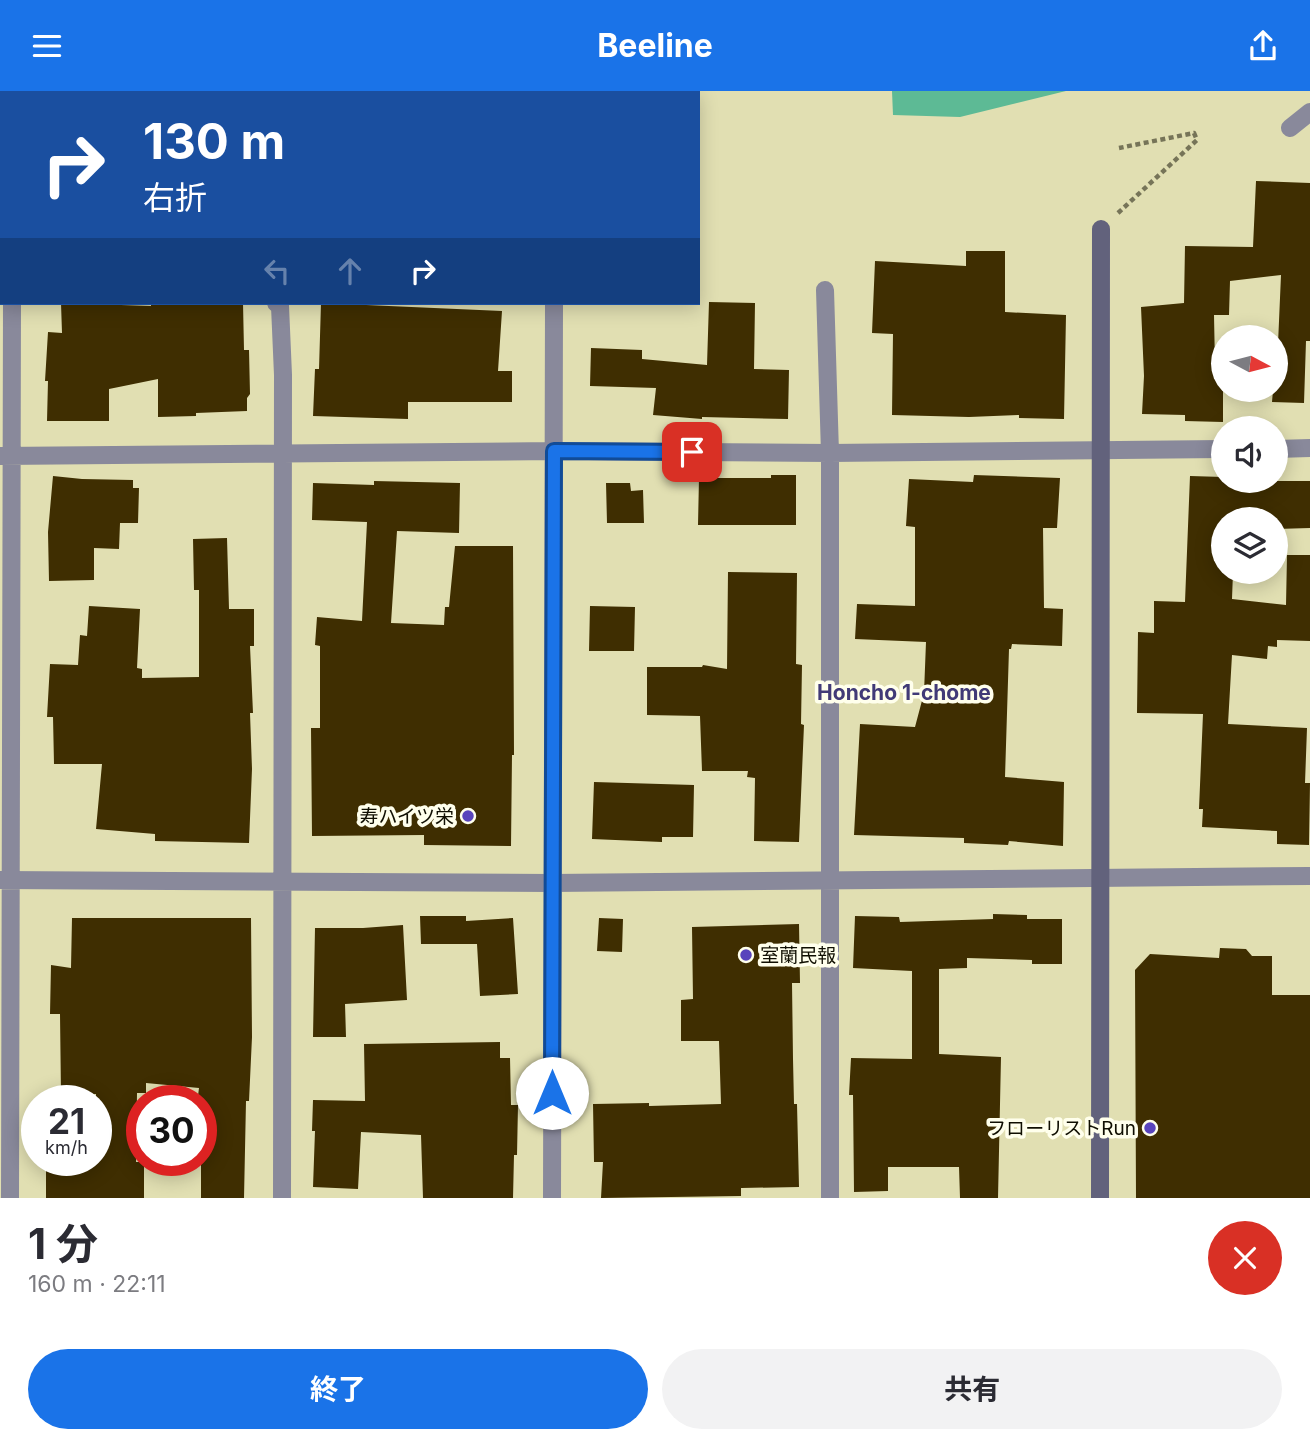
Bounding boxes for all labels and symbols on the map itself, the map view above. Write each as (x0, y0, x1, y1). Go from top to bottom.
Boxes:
north arrow (1211, 325, 1288, 403)
pin (662, 422, 722, 482)
district label: Honcho 1-chome (817, 680, 991, 705)
place label: 寿ハイツ栄 (359, 805, 454, 828)
marker: 寿ハイツ栄 (460, 808, 476, 824)
place label: 室蘭民報 (760, 944, 836, 967)
marker: 室蘭民報 (738, 947, 754, 963)
position arrow (515, 1056, 589, 1130)
speed limit sign: 30 (126, 1085, 217, 1176)
place label: フローリストRun (987, 1117, 1136, 1140)
marker: フローリストRun (1142, 1120, 1158, 1136)

